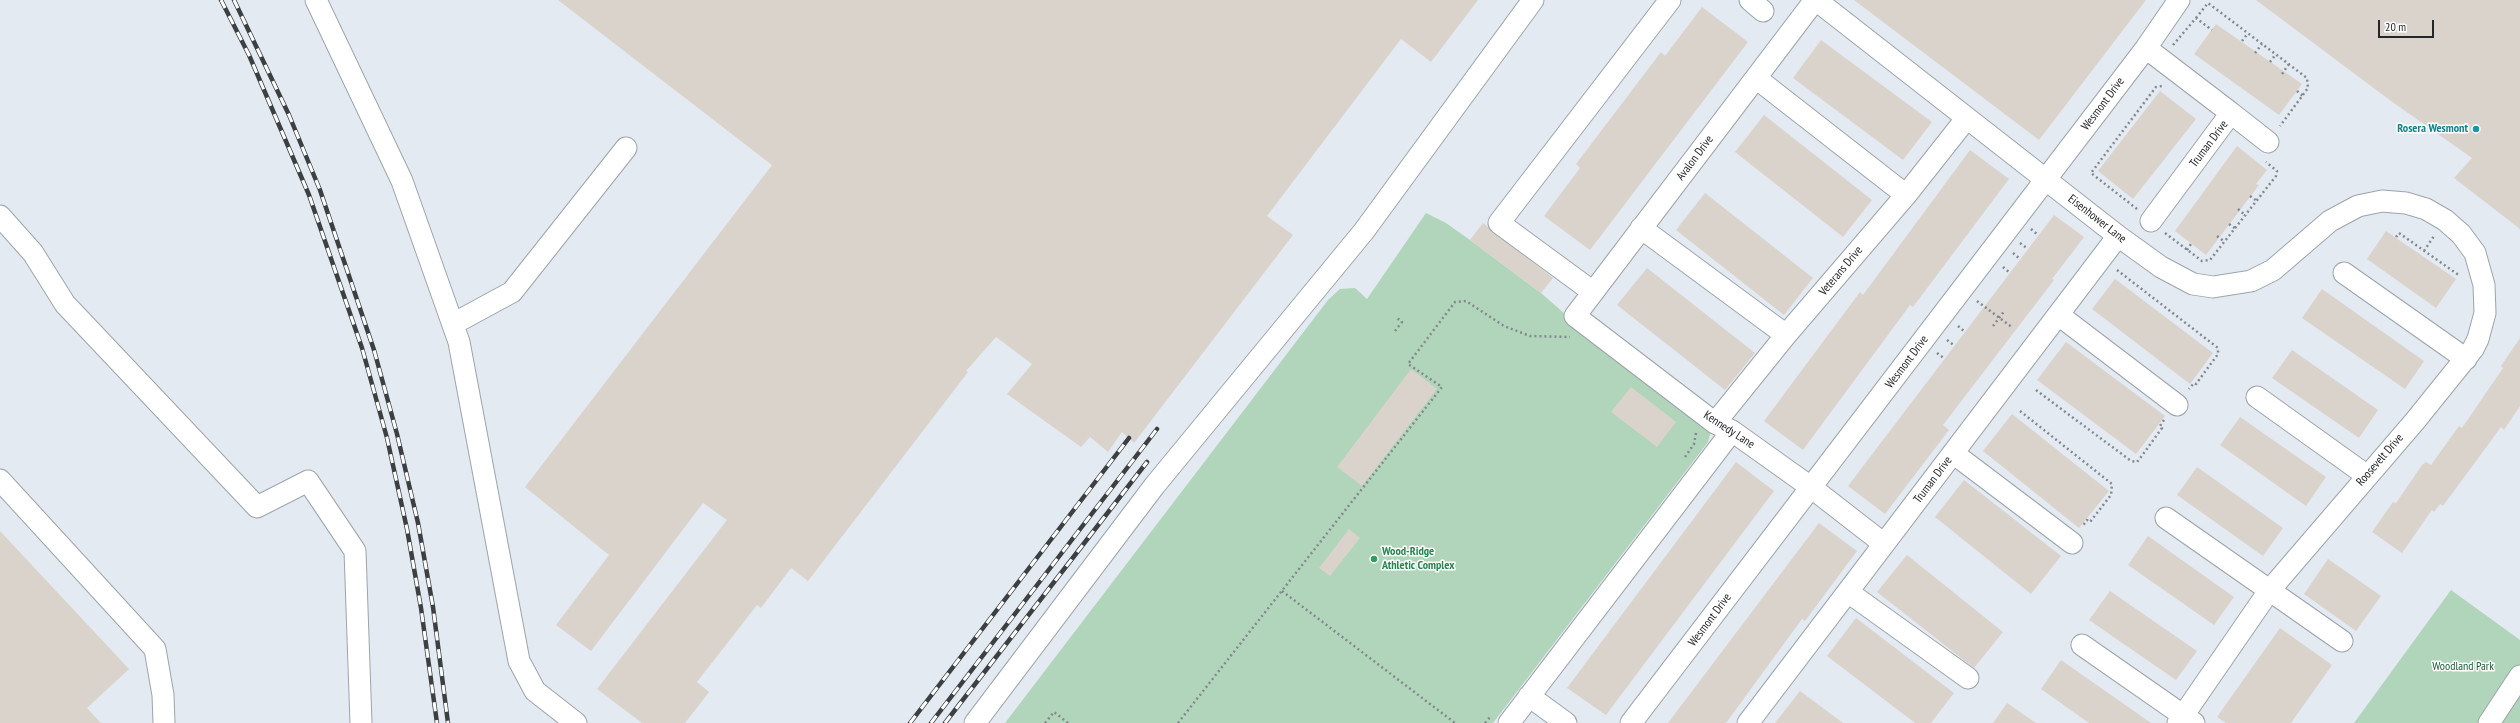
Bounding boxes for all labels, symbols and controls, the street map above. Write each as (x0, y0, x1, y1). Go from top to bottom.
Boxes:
scale bar (2380, 12, 2436, 38)
text: 20 m (2385, 19, 2406, 34)
street label: Wesmont Drive (2078, 75, 2128, 133)
street label: Truman Drive (2187, 118, 2231, 170)
place label: Rosera Wesmont (2397, 122, 2468, 136)
marker: Rosera Wesmont (2471, 124, 2481, 134)
street label: Avalon Drive (1673, 133, 1717, 183)
street label: Eisenhower Lane (2065, 192, 2129, 246)
street label: Veterans Drive (1816, 243, 1866, 299)
street label: Wesmont Drive (1882, 333, 1932, 391)
street label: Kennedy Lane (1701, 408, 1757, 452)
street label: Roosevelt Drive (2353, 431, 2407, 489)
street label: Truman Drive (1911, 454, 1955, 506)
place label: Wood-Ridge Athletic Complex (1382, 545, 1454, 573)
marker: Wood-Ridge Athletic Complex (1369, 554, 1379, 564)
street label: Wesmont Drive (1685, 591, 1735, 649)
park label: Woodland Park (2432, 660, 2494, 674)

